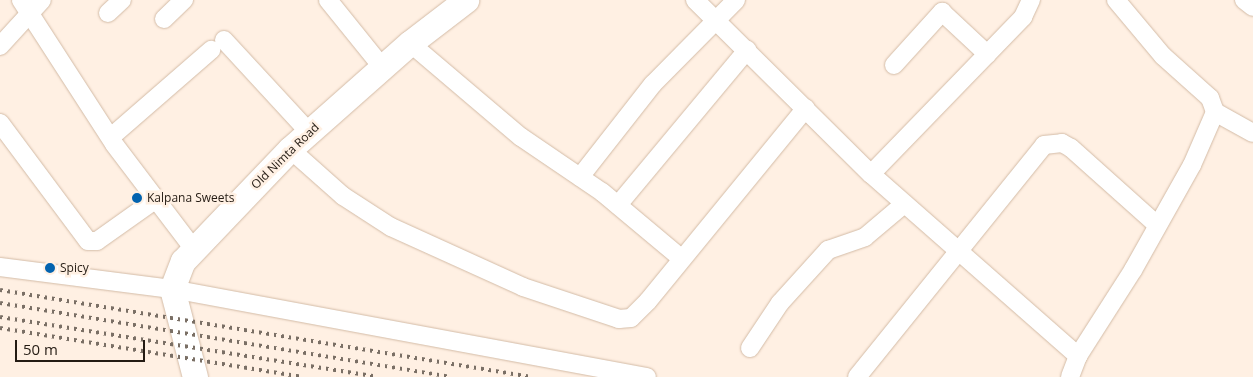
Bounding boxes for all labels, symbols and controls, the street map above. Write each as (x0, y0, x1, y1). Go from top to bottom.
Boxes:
street label: Old Nimta Road (248, 120, 322, 192)
place label: Kalpana Sweets (147, 191, 235, 205)
marker: Kalpana Sweets (131, 192, 143, 204)
place label: Spicy (60, 261, 89, 275)
marker: Spicy (44, 262, 56, 274)
scale bar (18, 330, 148, 362)
text: 50 m (23, 339, 58, 359)

